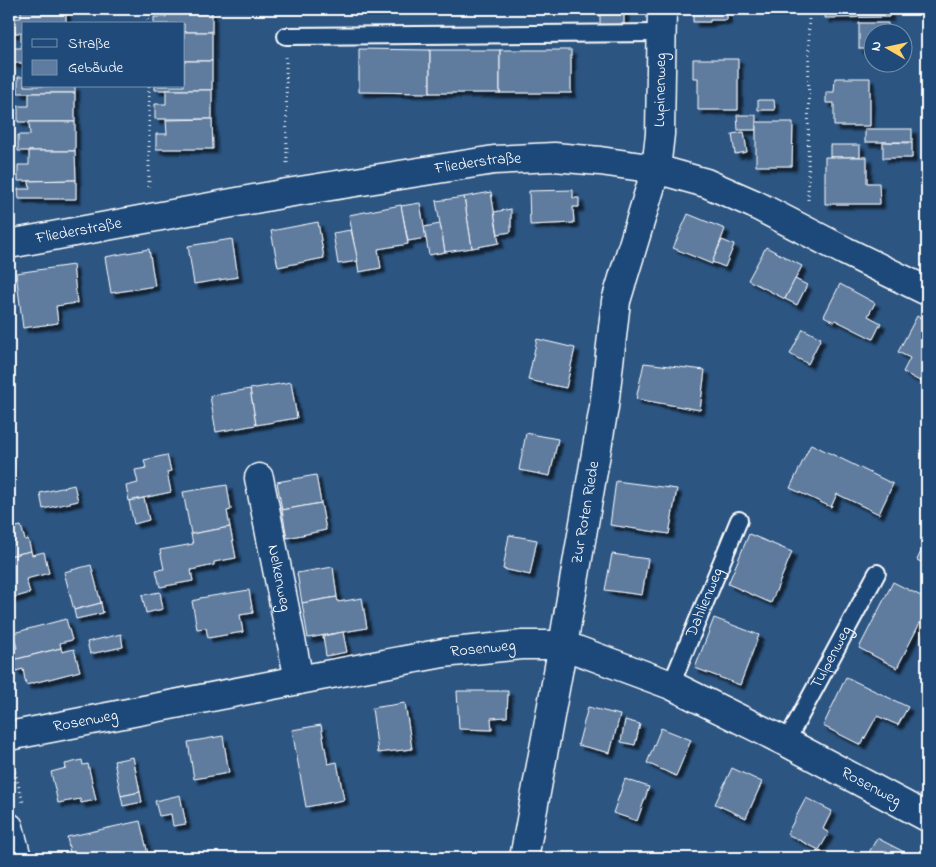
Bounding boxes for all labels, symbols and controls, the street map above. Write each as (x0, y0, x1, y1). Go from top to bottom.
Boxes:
legend (22, 22, 185, 88)
north arrow (864, 22, 914, 72)
text: Straße (68, 33, 110, 55)
text: N (866, 40, 888, 53)
street label: Lupinenweg (648, 52, 673, 127)
text: Gebäude (68, 57, 124, 79)
street label: Fliederstraße (432, 147, 523, 181)
street label: Fliederstraße (33, 211, 125, 251)
street label: Zur Roten Riede (565, 458, 607, 566)
street label: Nelkenweg (260, 543, 297, 614)
street label: Dahlienweg (679, 564, 730, 642)
street label: Tulpenweg (805, 622, 858, 693)
street label: Rosenweg (449, 634, 517, 664)
street label: Rosenweg (51, 703, 120, 739)
street label: Rosenweg (836, 761, 905, 813)

